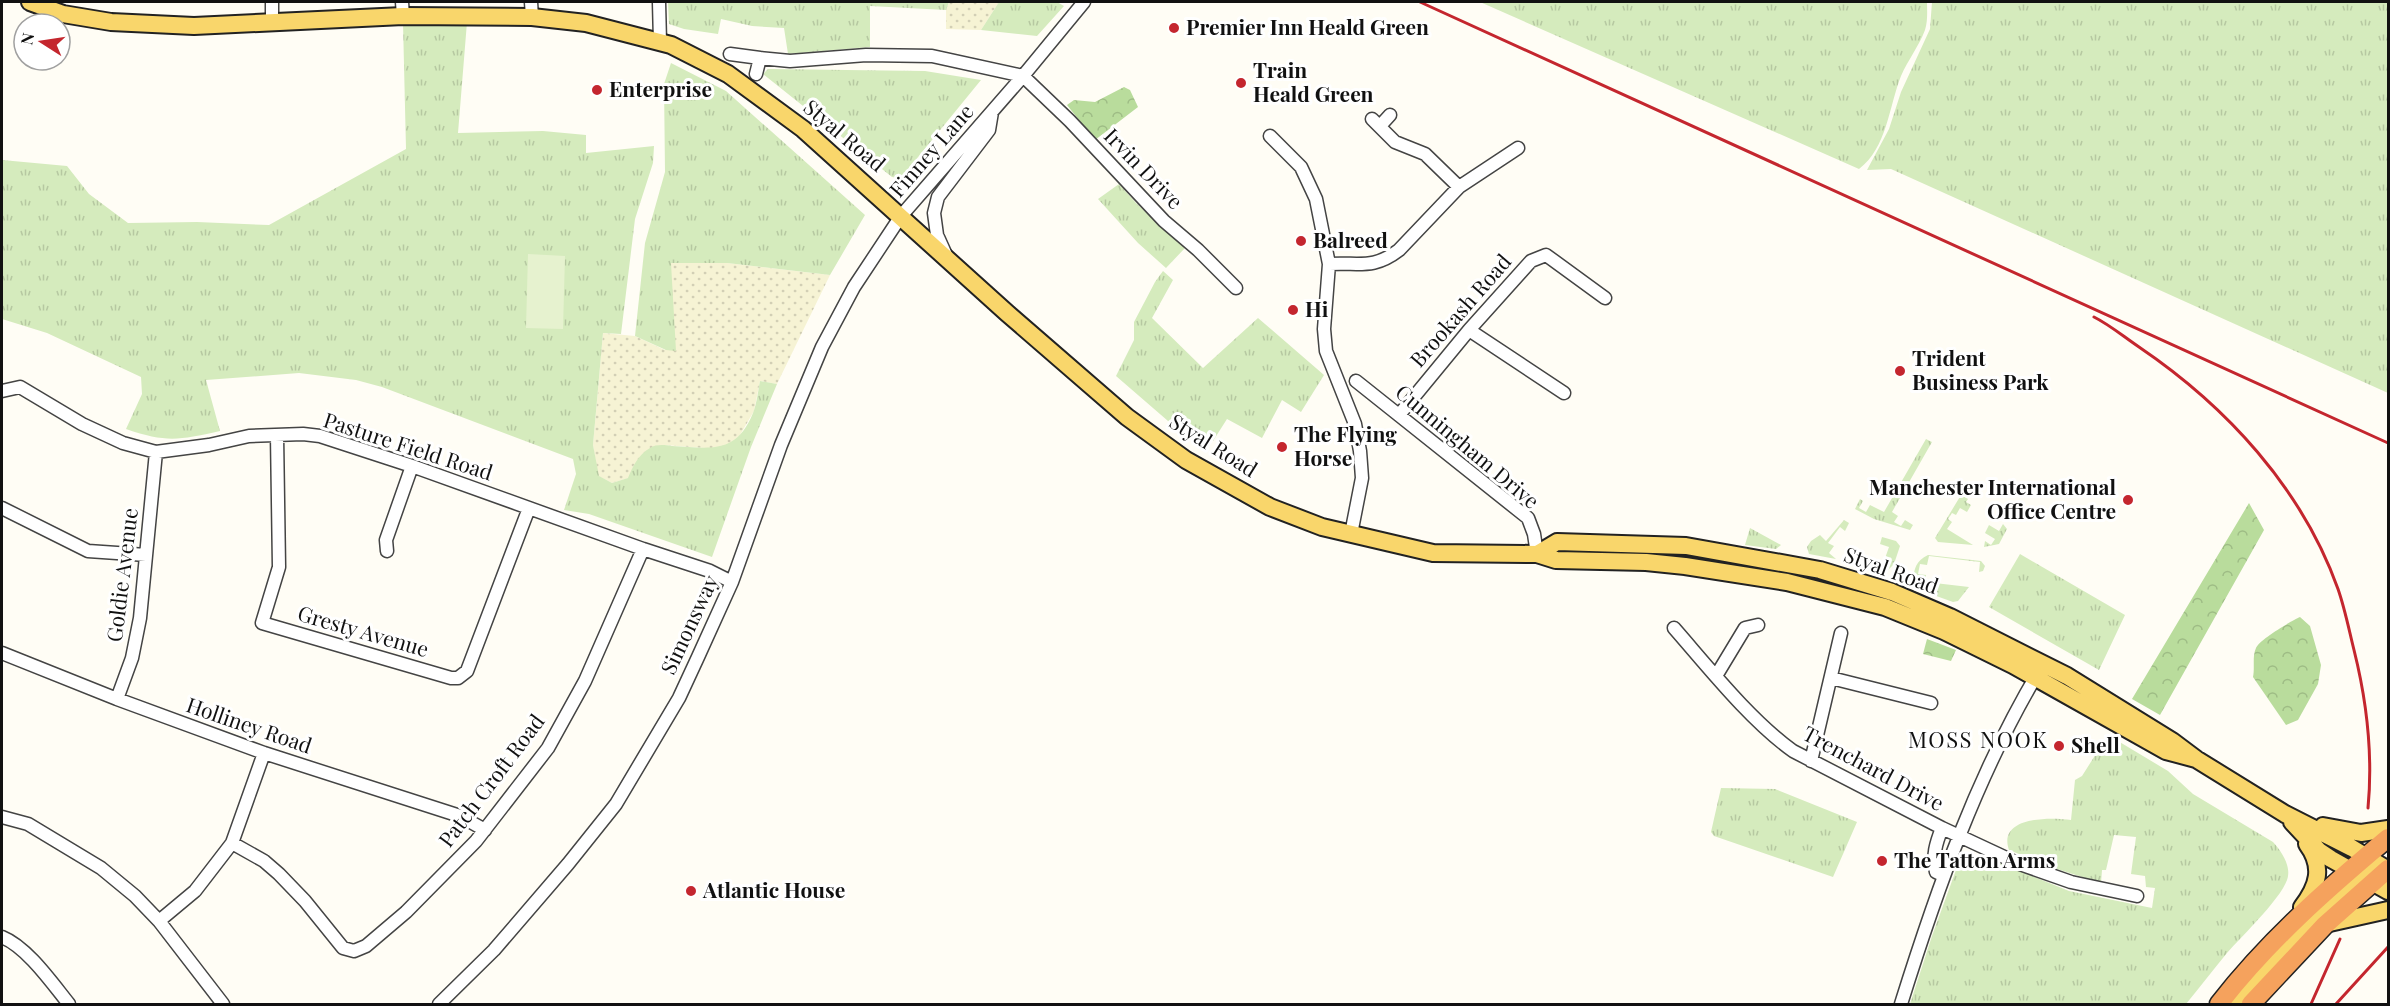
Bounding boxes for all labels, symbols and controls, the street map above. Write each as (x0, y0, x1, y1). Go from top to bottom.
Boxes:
north arrow (12, 12, 72, 72)
place label: Premier Inn Heald Green (1186, 12, 1429, 40)
marker: Premier Inn Heald Green (1167, 21, 1181, 35)
text: N (15, 31, 38, 47)
place label: Train Heald Green (1253, 55, 1374, 107)
place label: Enterprise (609, 74, 712, 102)
marker: Train Heald Green (1234, 76, 1248, 90)
marker: Enterprise (590, 83, 604, 97)
street label: Styal Road (798, 92, 892, 177)
street label: Finney Lane (882, 97, 979, 202)
street label: Irvin Drive (1099, 121, 1190, 214)
place label: Balreed (1313, 225, 1388, 253)
marker: Balreed (1294, 234, 1308, 248)
street label: Brookash Road (1403, 247, 1516, 372)
place label: Hi (1305, 294, 1329, 322)
marker: Hi (1286, 303, 1300, 317)
place label: Trident Business Park (1912, 343, 2049, 395)
marker: Trident Business Park (1893, 364, 1907, 378)
street label: Cunningham Drive (1391, 377, 1546, 514)
street label: Pasture Field Road (321, 405, 497, 486)
street label: Styal Road (1165, 406, 1263, 482)
place label: The Flying Horse (1294, 419, 1397, 471)
marker: The Flying Horse (1275, 440, 1289, 454)
place label: Manchester International Office Centre (1869, 472, 2116, 524)
marker: Manchester International Office Centre (2121, 493, 2135, 507)
street label: Goldie Avenue (99, 506, 143, 643)
street label: Styal Road (1841, 539, 1943, 599)
street label: Simonsway (653, 570, 724, 678)
street label: Gresty Avenue (295, 598, 432, 662)
street label: Holliney Road (183, 690, 316, 759)
street label: Patch Croft Road (431, 708, 550, 852)
street label: Trenchard Drive (1799, 718, 1949, 816)
district label: MOSS NOOK (1908, 724, 2048, 754)
place label: Shell (2071, 730, 2120, 758)
marker: Shell (2052, 739, 2066, 753)
place label: The Tatton Arms (1894, 845, 2056, 873)
marker: The Tatton Arms (1875, 854, 1889, 868)
place label: Atlantic House (702, 875, 845, 903)
marker: Atlantic House (684, 884, 698, 898)

